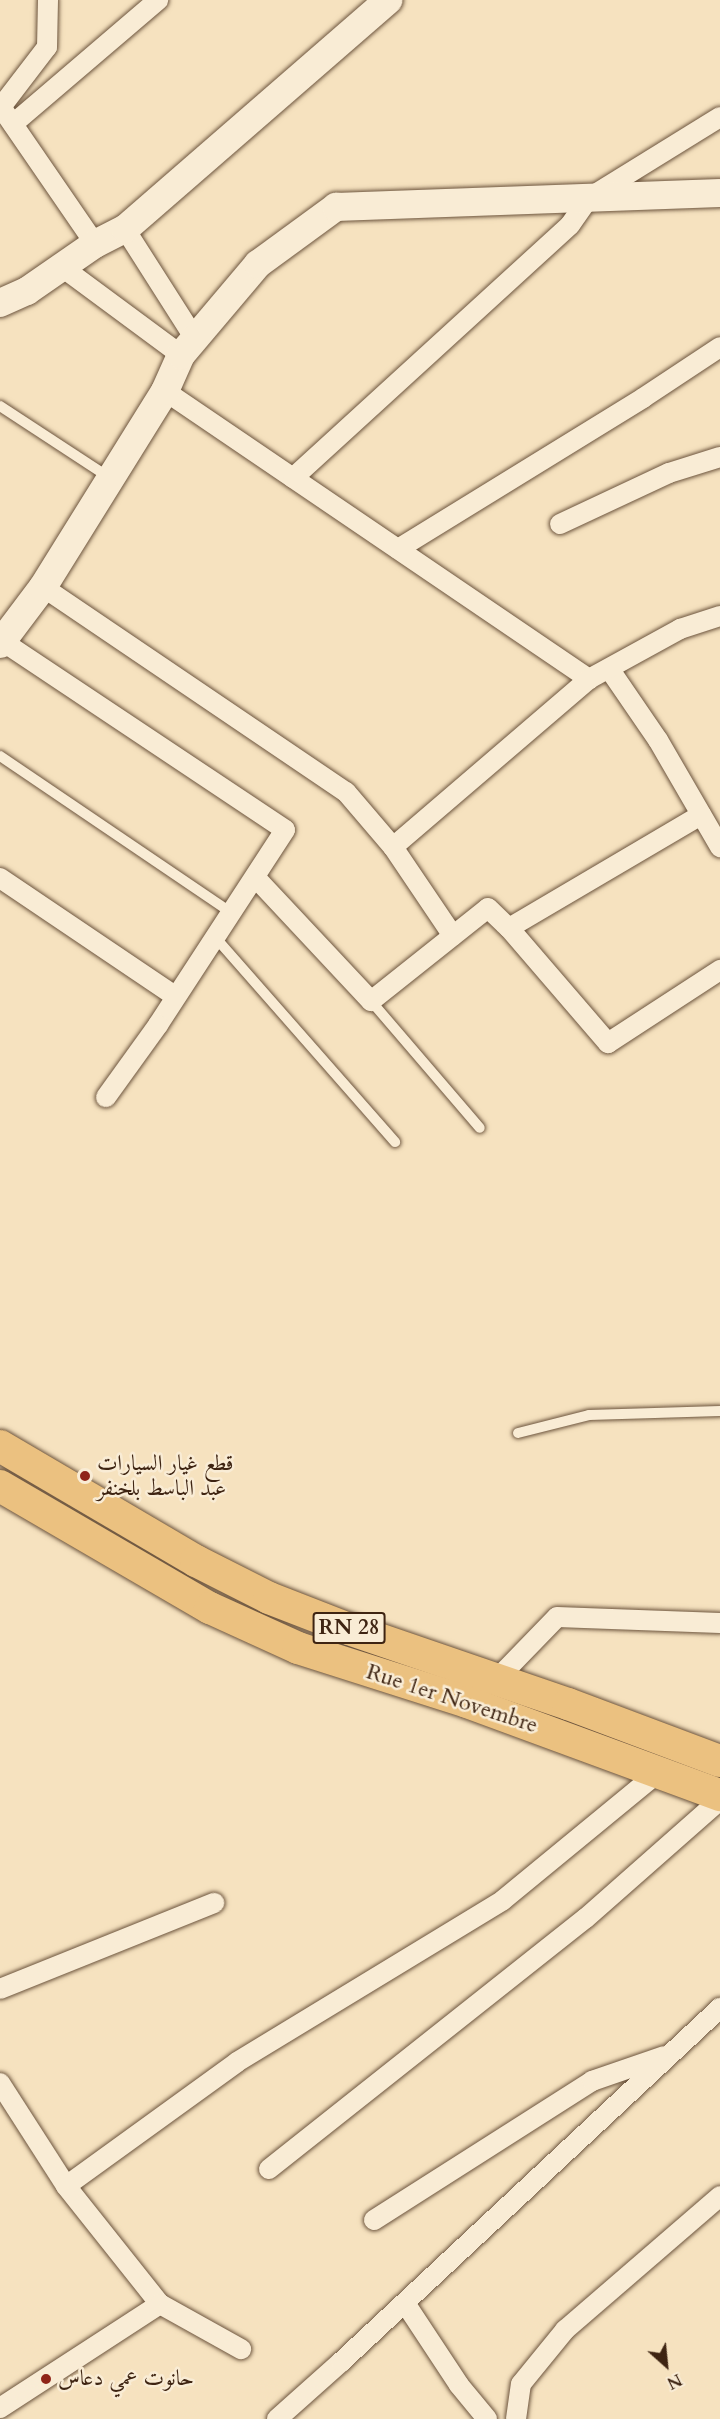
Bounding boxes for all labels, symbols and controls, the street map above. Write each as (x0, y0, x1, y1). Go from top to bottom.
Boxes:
place label: قطع غيار السيارات عبد الباسط بلخنفر (97, 1450, 233, 1502)
marker: قطع غيار السيارات عبد الباسط بلخنفر (78, 1469, 92, 1483)
road number: RN 28 (312, 1610, 386, 1646)
street label: Rue 1er Novembre (363, 1659, 541, 1739)
north arrow (636, 2335, 696, 2395)
place label: حانوت عمي دعاس (58, 2366, 194, 2392)
text: N (663, 2368, 685, 2394)
marker: حانوت عمي دعاس (39, 2372, 53, 2386)

